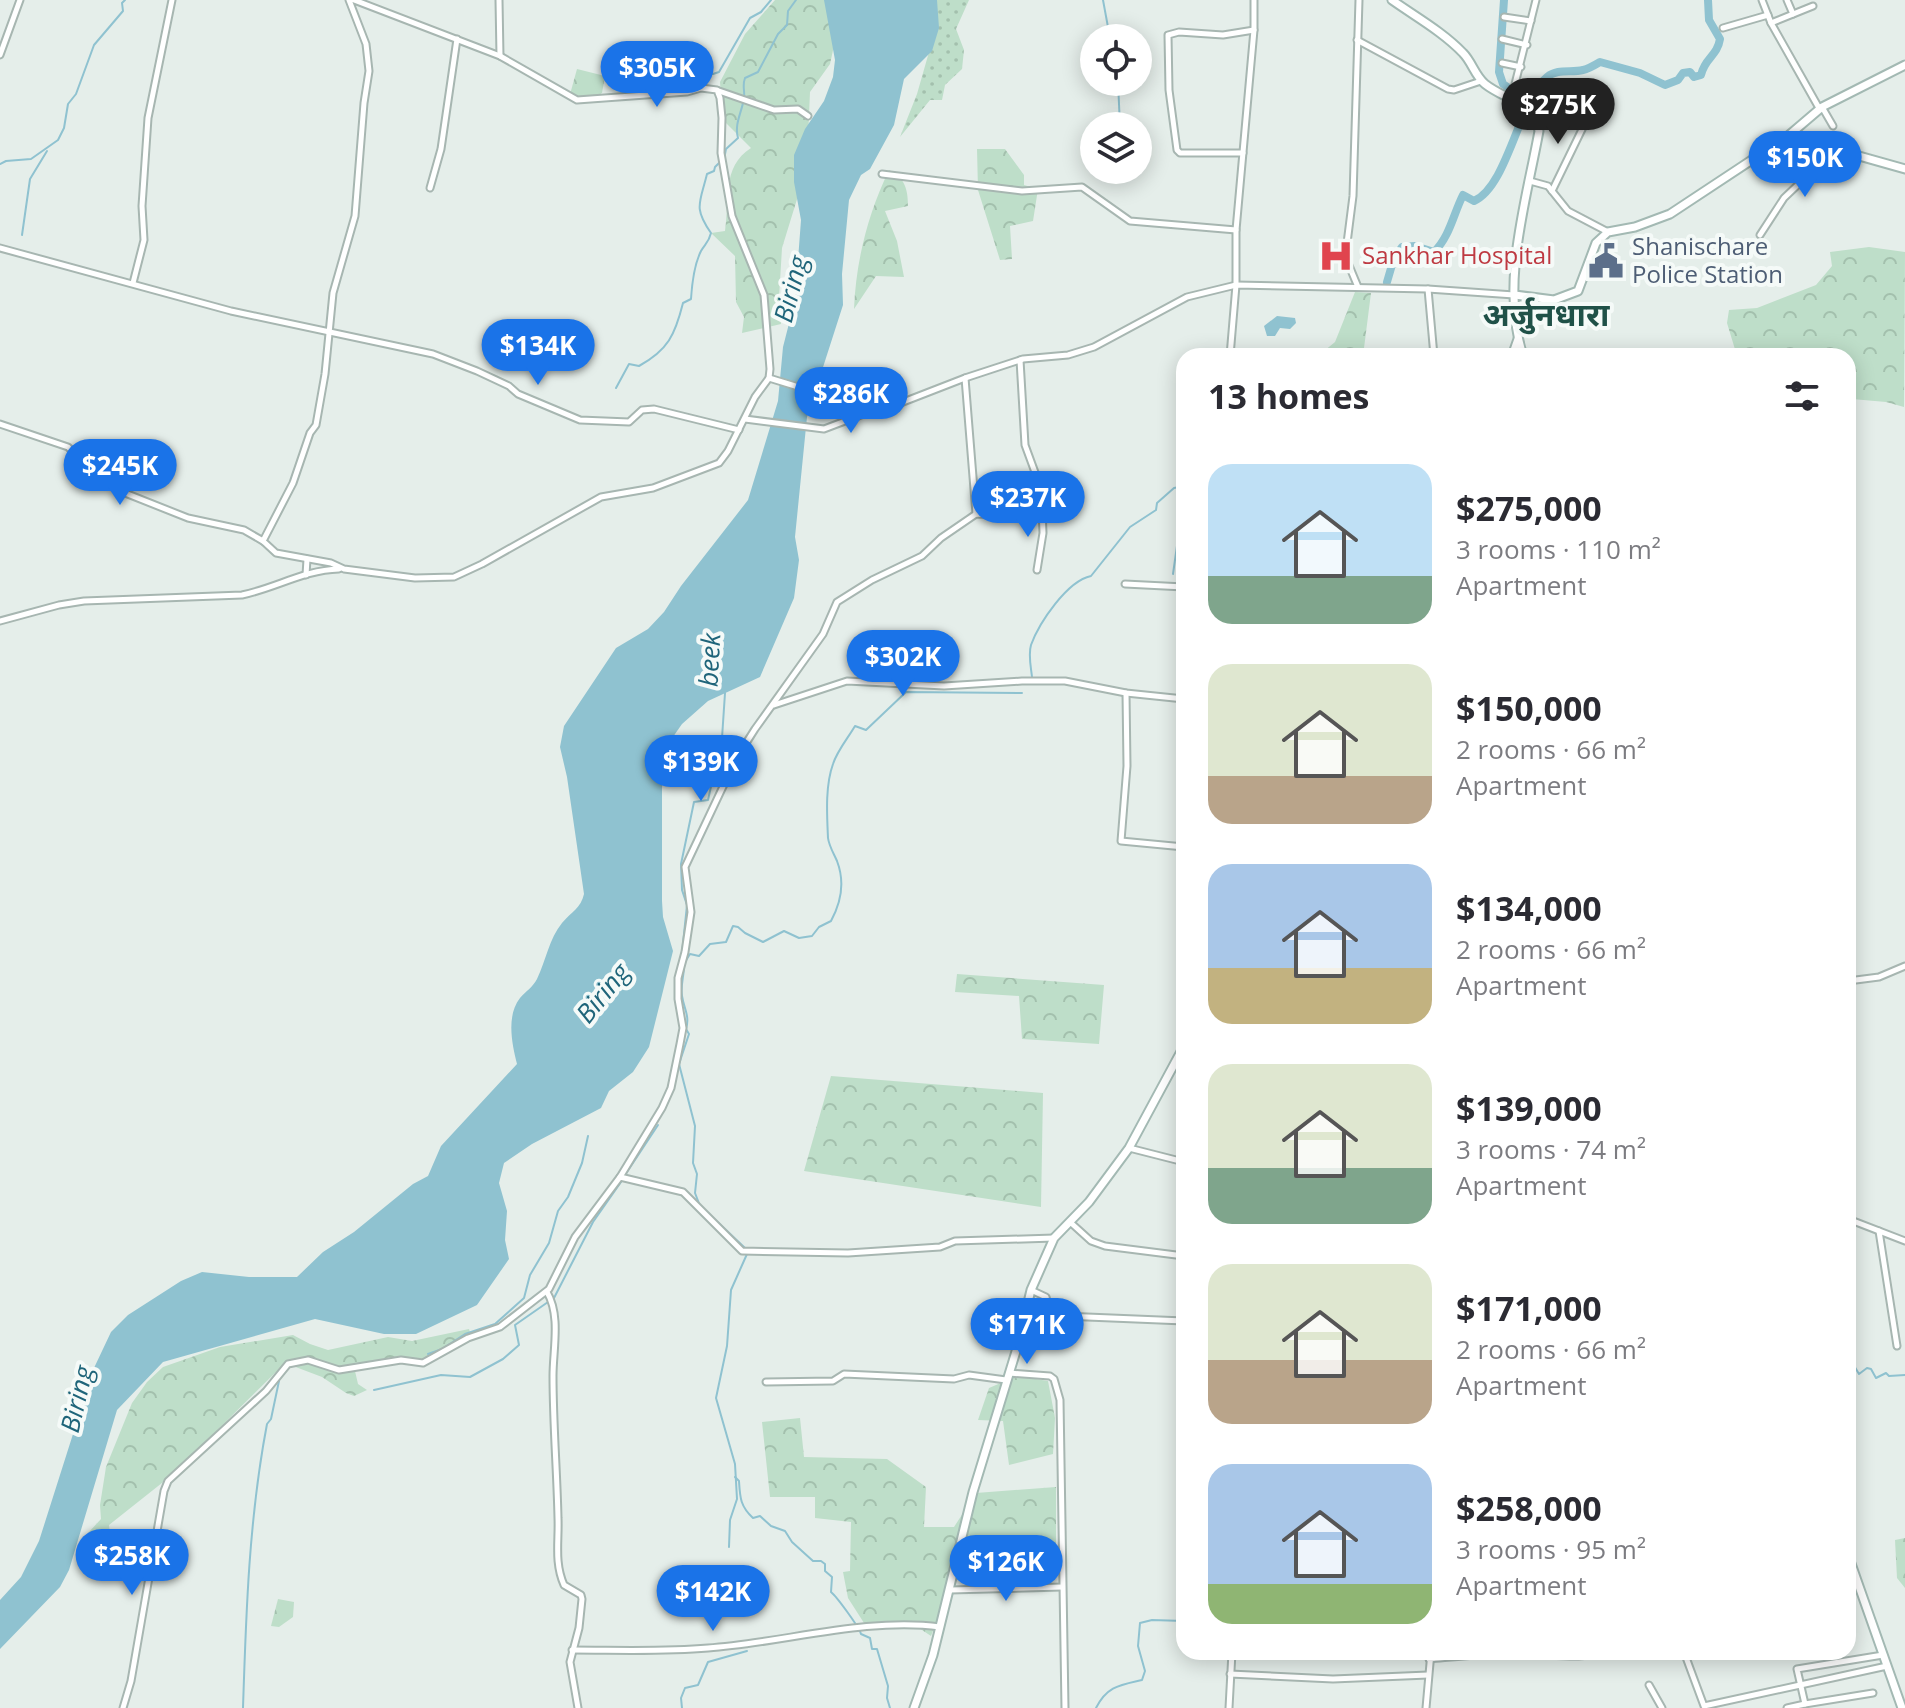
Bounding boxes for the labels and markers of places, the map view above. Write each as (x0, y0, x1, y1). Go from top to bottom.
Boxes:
pin: $305K (601, 41, 713, 109)
pin: $275K (1502, 78, 1614, 146)
pin: $150K (1749, 131, 1861, 199)
place label: Shanischare Police Station (1632, 229, 1783, 290)
hospital icon: Sankhar Hospital (1317, 237, 1355, 275)
place label: Sankhar Hospital (1362, 238, 1552, 271)
public building icon: Shanischare Police Station (1587, 242, 1625, 280)
pin: $134K (482, 319, 594, 387)
pin: $286K (795, 367, 907, 435)
pin: $245K (64, 439, 176, 507)
pin: $237K (972, 471, 1084, 539)
pin: $302K (847, 630, 959, 698)
pin: $139K (645, 735, 757, 803)
pin: $171K (971, 1298, 1083, 1366)
pin: $258K (76, 1529, 188, 1597)
pin: $126K (950, 1535, 1062, 1603)
pin: $142K (657, 1565, 769, 1633)

